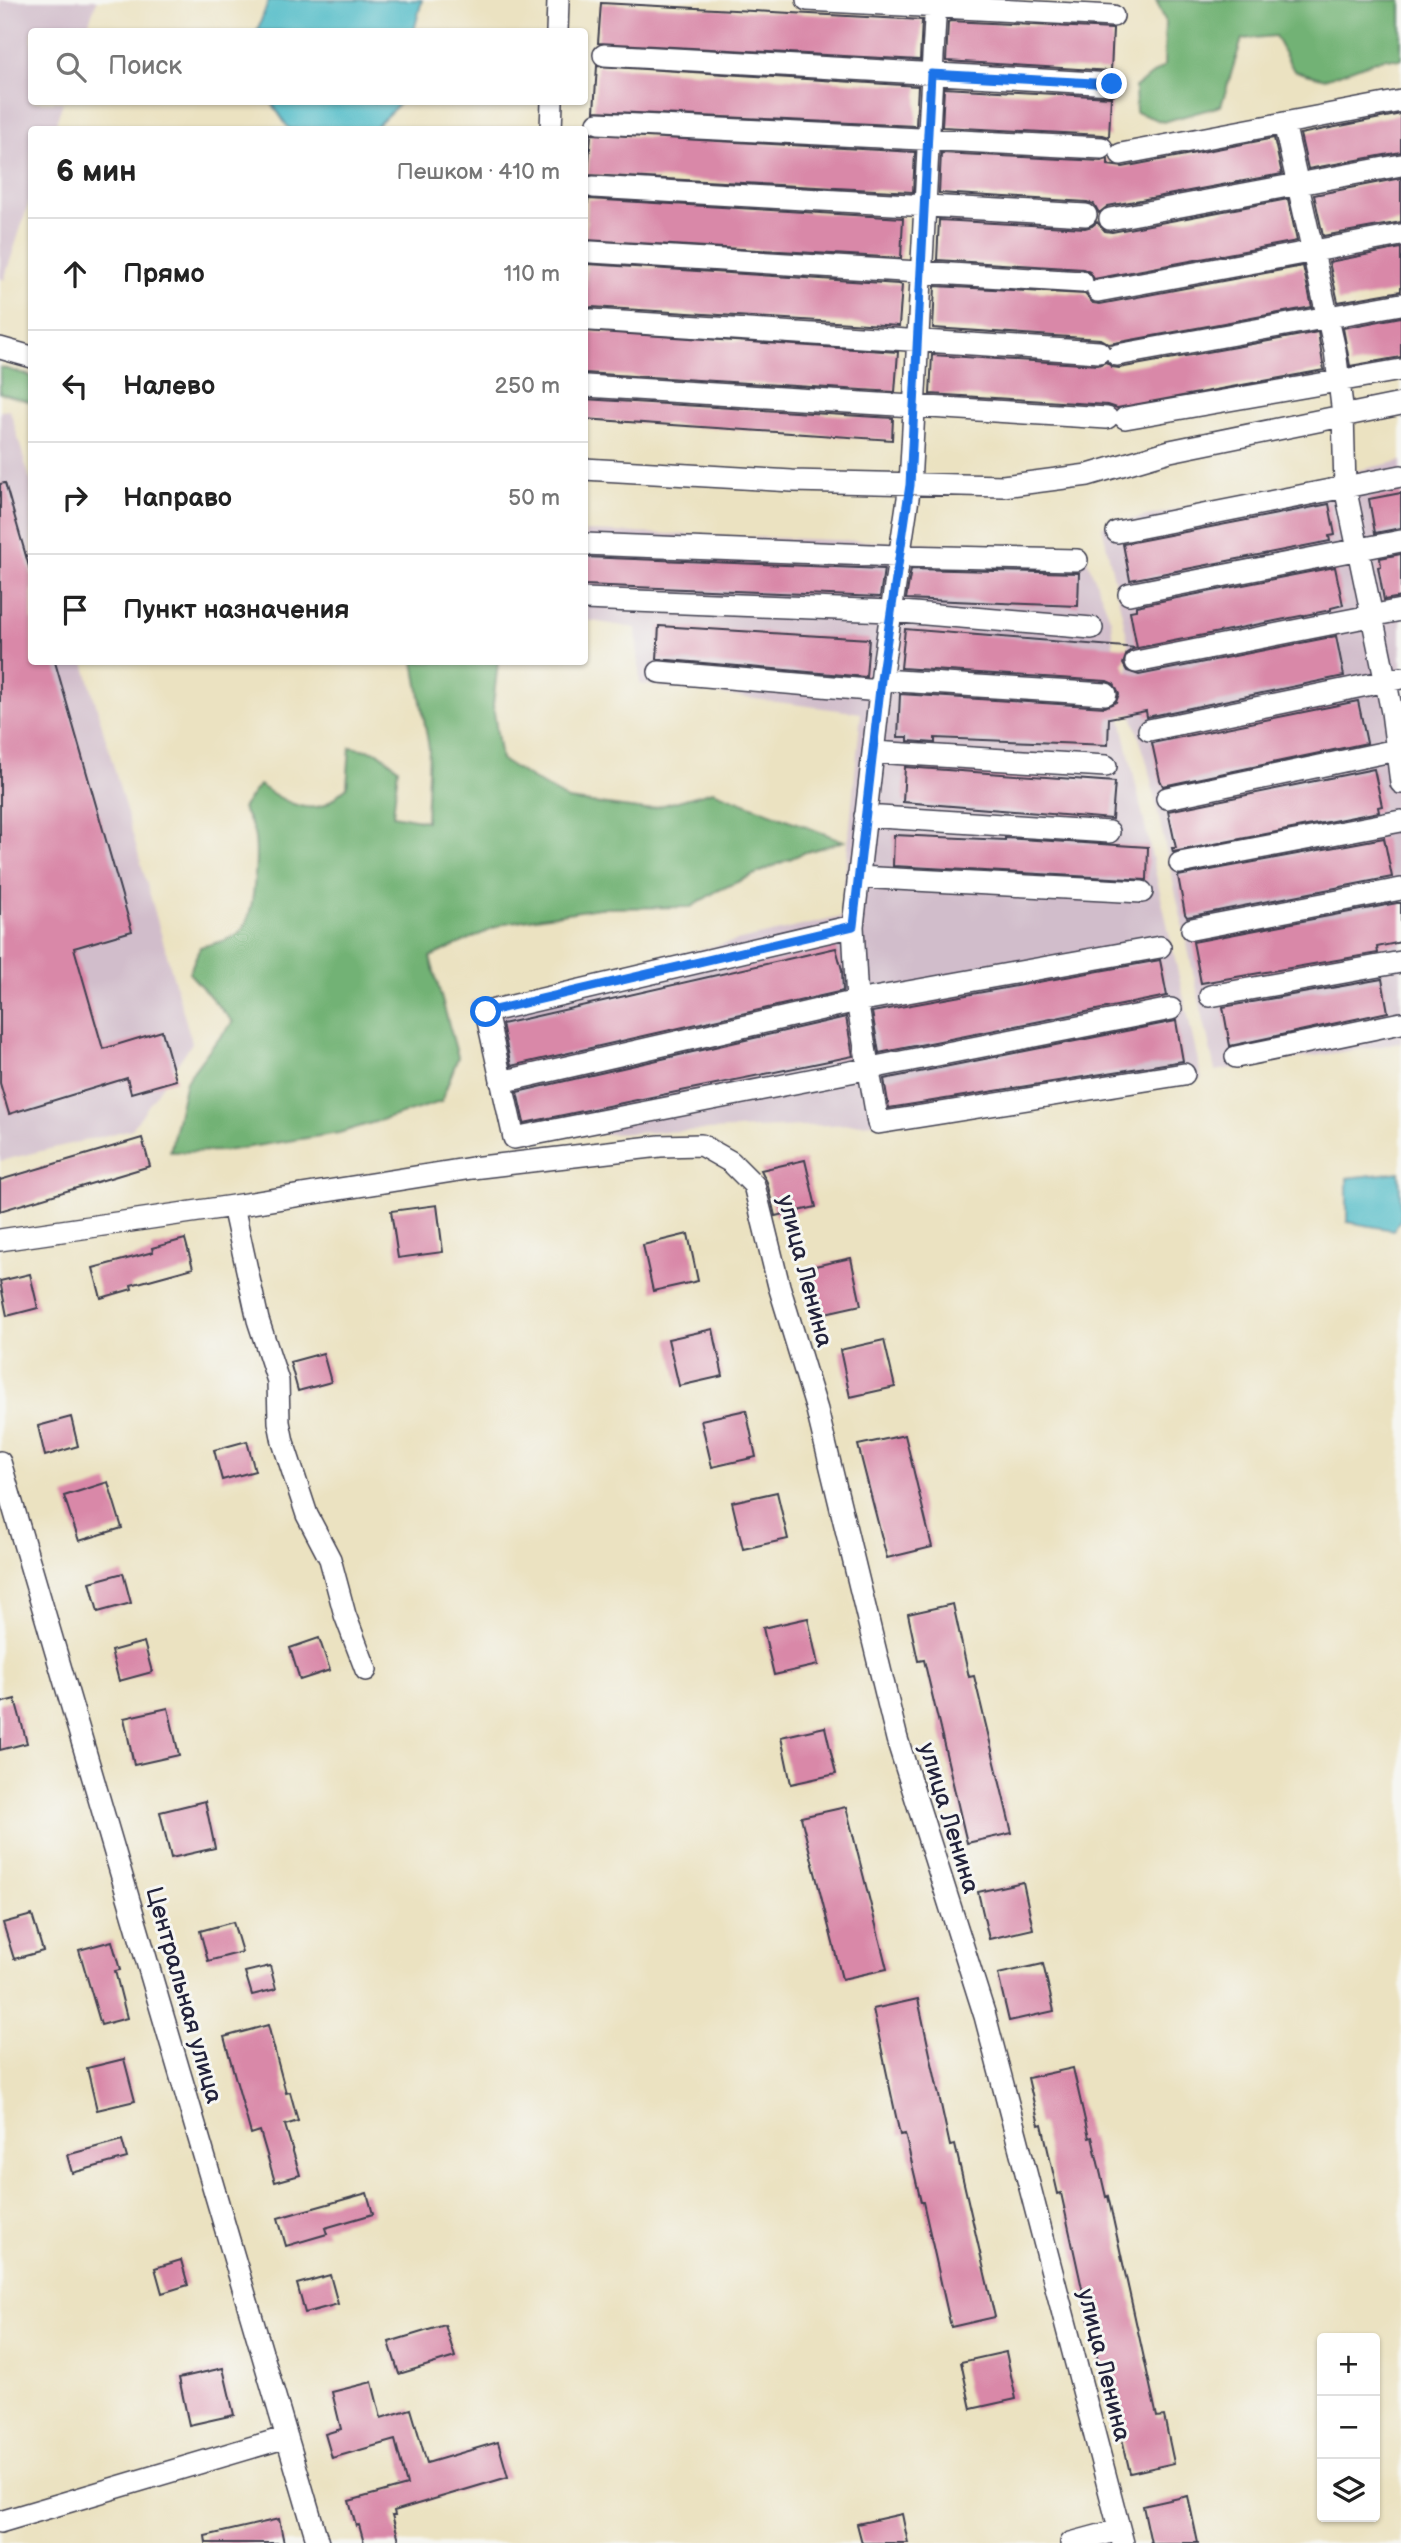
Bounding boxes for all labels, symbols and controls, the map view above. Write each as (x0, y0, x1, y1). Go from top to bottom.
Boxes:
search box (28, 28, 588, 105)
icon: search (52, 48, 90, 86)
text: Поиск (108, 51, 182, 82)
route end (1096, 68, 1127, 99)
text: 6 мин (56, 154, 137, 190)
text: Пешком · 410 m (397, 158, 560, 186)
icon: ahead (56, 255, 94, 293)
text: Прямо (123, 259, 205, 290)
text: 110 m (503, 260, 560, 288)
icon: left (56, 367, 94, 405)
text: Налево (123, 371, 215, 402)
text: 250 m (494, 372, 560, 400)
icon: right (56, 479, 94, 517)
text: Направо (123, 483, 232, 514)
text: 50 m (508, 484, 560, 512)
icon: arrive (56, 591, 94, 629)
text: Пункт назначения (123, 595, 349, 626)
route start (470, 996, 501, 1027)
street label: улица Ленина (771, 1192, 839, 1350)
street label: улица Ленина (912, 1739, 986, 1897)
street label: Центральная улица (139, 1883, 229, 2107)
street label: улица Ленина (1071, 2286, 1137, 2444)
map controls (1317, 2333, 1380, 2522)
button: + (1317, 2333, 1380, 2396)
button: − (1317, 2396, 1380, 2459)
button: layers (1317, 2459, 1380, 2522)

